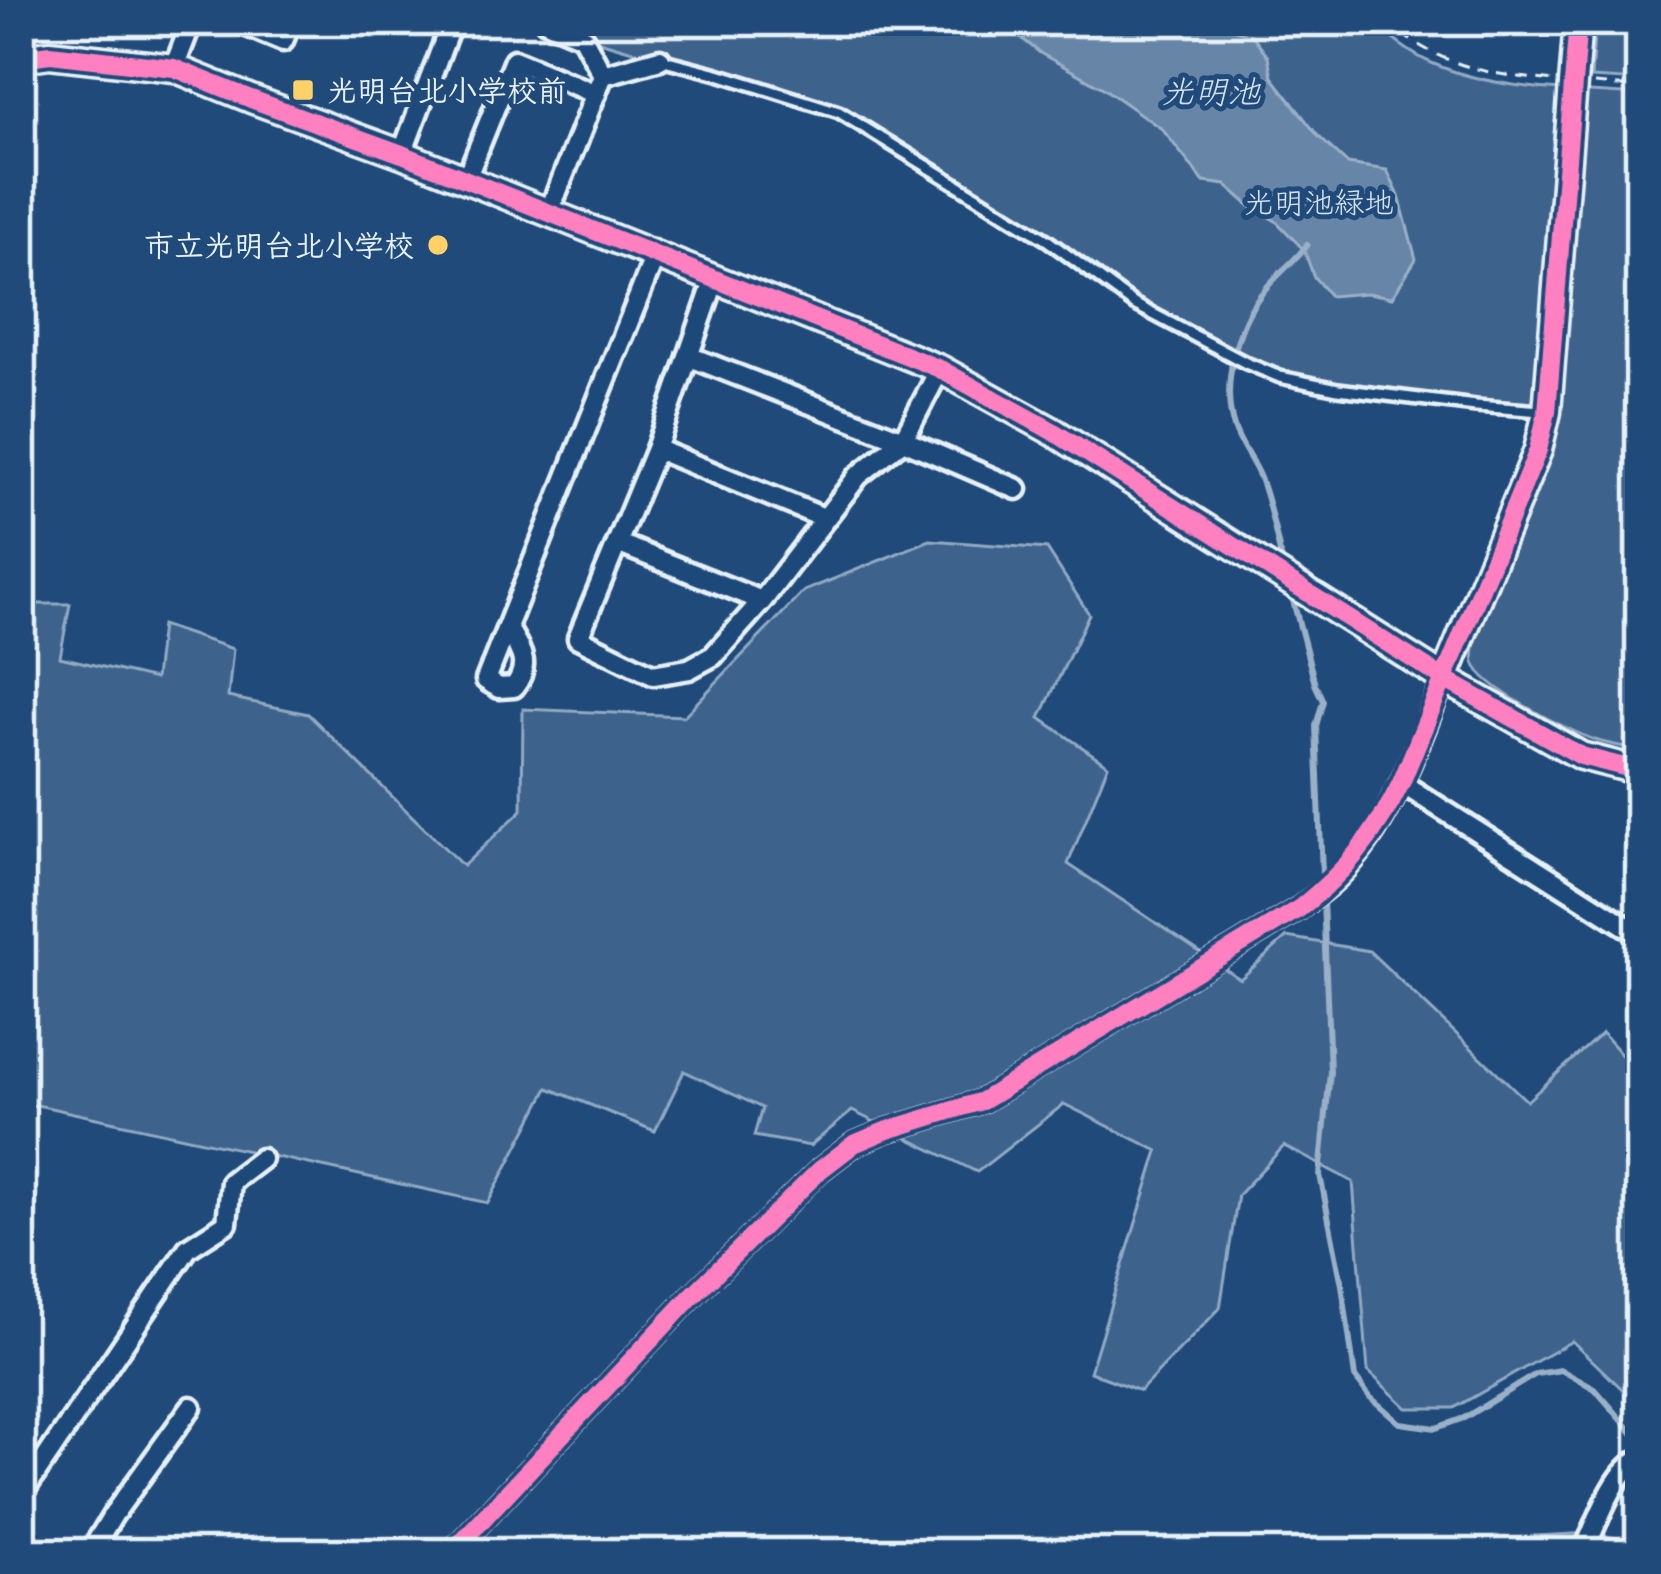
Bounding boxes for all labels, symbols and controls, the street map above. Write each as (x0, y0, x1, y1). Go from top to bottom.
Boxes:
water label: 光明池 (1162, 70, 1262, 112)
place label: 光明台北小学校前 (327, 71, 567, 109)
marker: 光明台北小学校前 (290, 77, 316, 103)
park label: 光明池緑地 (1244, 183, 1394, 221)
place label: 市立光明台北小学校 (144, 226, 414, 264)
marker: 市立光明台北小学校 (425, 232, 451, 258)

